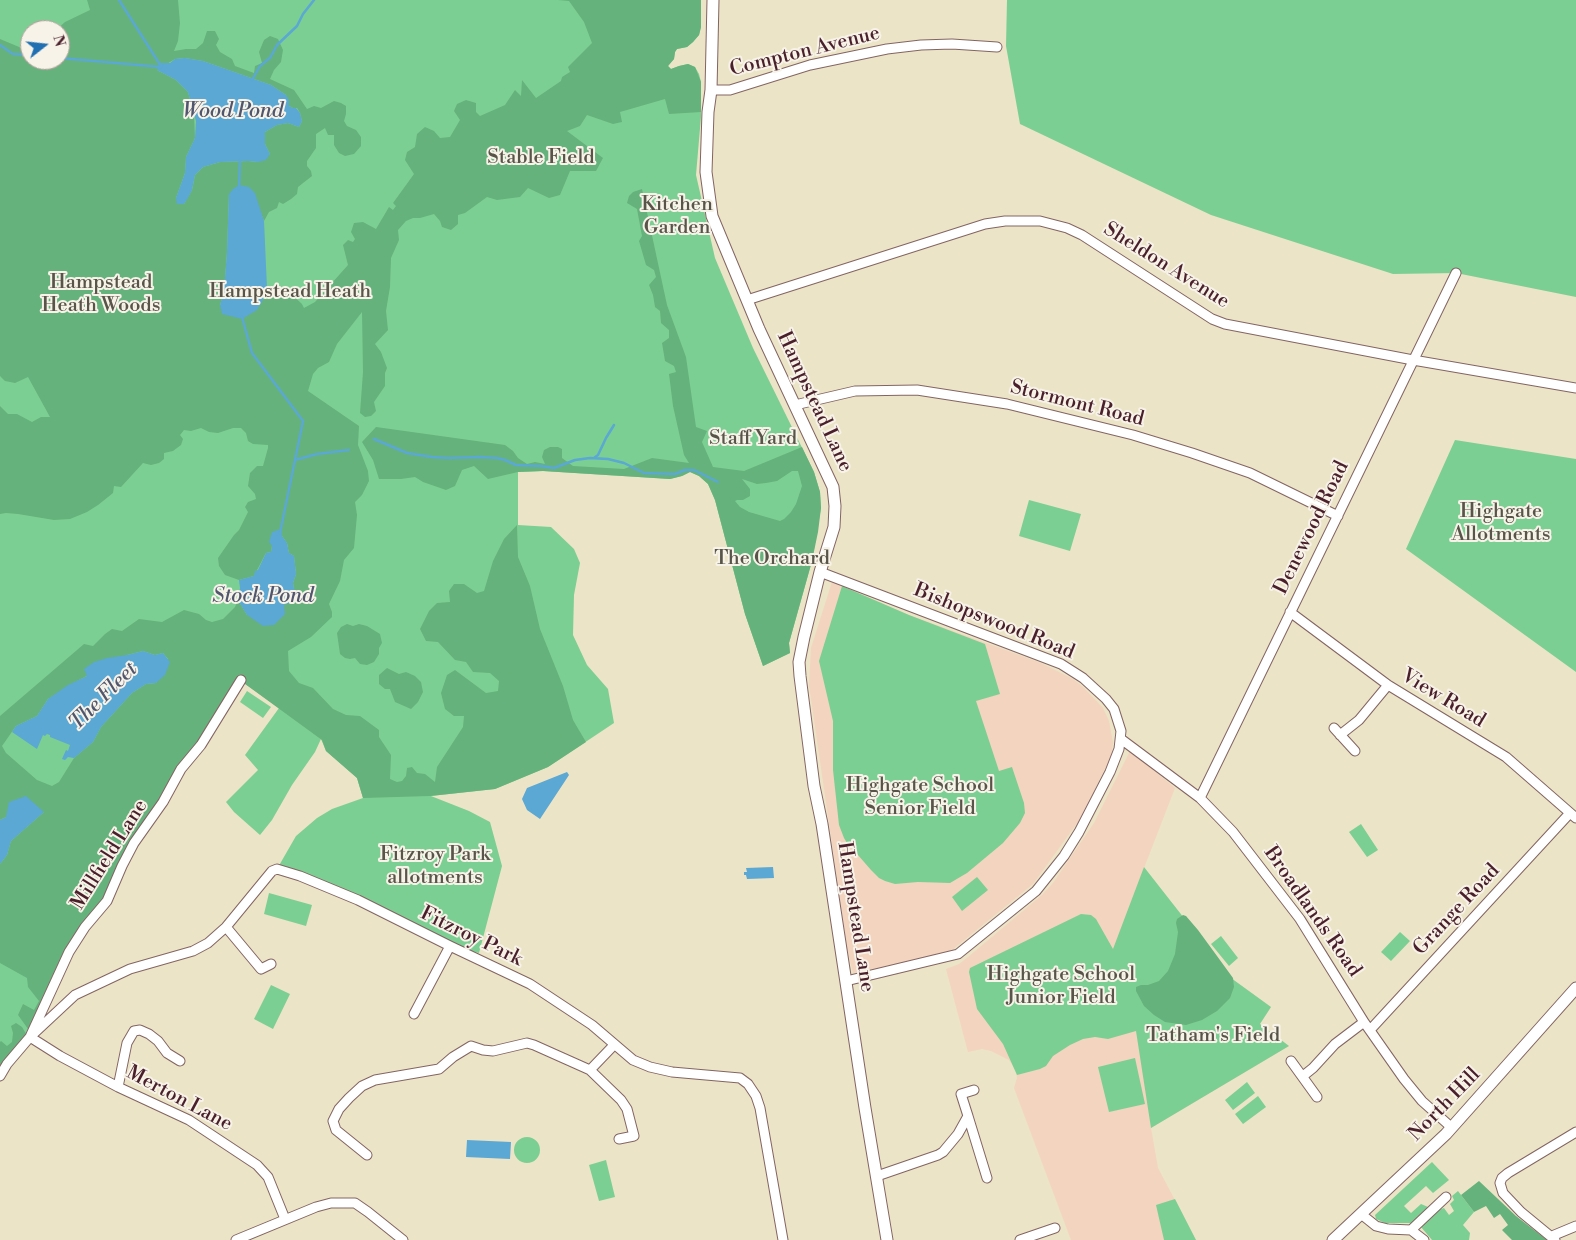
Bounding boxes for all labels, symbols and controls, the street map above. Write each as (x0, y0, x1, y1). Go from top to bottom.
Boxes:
north arrow (20, 20, 70, 70)
street label: Compton Avenue (727, 22, 883, 82)
text: N (48, 33, 69, 49)
water label: Wood Pond (183, 99, 283, 125)
park label: Stable Field (487, 146, 595, 170)
park label: Kitchen Garden (641, 193, 713, 240)
street label: Sheldon Avenue (1099, 218, 1233, 314)
park label: Hampstead Heath Woods (42, 271, 160, 318)
park label: Hampstead Heath (209, 280, 371, 304)
street label: Hampstead Lane (771, 328, 857, 476)
street label: Stormont Road (1008, 376, 1146, 432)
park label: Staff Yard (709, 427, 797, 451)
street label: Denewood Road (1269, 457, 1355, 599)
park label: Highgate Allotments (1451, 500, 1551, 547)
park label: The Orchard (714, 547, 830, 571)
street label: Bishopswood Road (910, 579, 1078, 665)
water label: Stock Pond (212, 584, 314, 610)
water label: The Fleet (65, 658, 143, 736)
street label: View Road (1396, 664, 1490, 734)
park label: Highgate School Senior Field (846, 774, 994, 821)
street label: Millfield Lane (67, 796, 153, 914)
street label: Hampstead Lane (831, 840, 879, 994)
street label: Broadlands Road (1258, 842, 1366, 982)
park label: Fitzroy Park allotments (380, 843, 490, 890)
street label: Grange Road (1409, 859, 1505, 961)
street label: Fitzroy Park (416, 902, 526, 972)
park label: Highgate School Junior Field (987, 963, 1135, 1010)
park label: Tatham's Field (1146, 1024, 1280, 1048)
street label: Merton Lane (122, 1061, 236, 1137)
street label: North Hill (1404, 1063, 1486, 1147)

